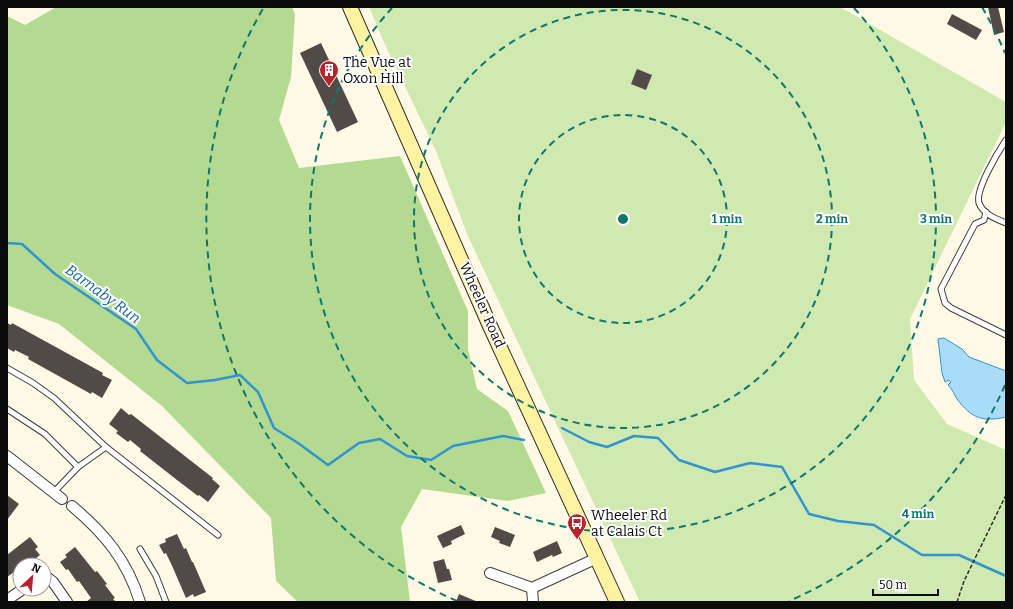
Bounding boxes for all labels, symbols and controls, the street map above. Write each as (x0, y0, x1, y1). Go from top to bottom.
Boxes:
place label: The Vue at Oxon Hill (343, 54, 411, 87)
building icon: The Vue at Oxon Hill (318, 59, 340, 87)
centre of rings (616, 212, 630, 226)
text: 1 min (712, 212, 742, 226)
text: 2 min (816, 212, 848, 226)
text: 3 min (920, 212, 952, 226)
street label: Wheeler Road (456, 260, 508, 350)
water label: Barnaby Run (62, 261, 144, 327)
place label: Wheeler Rd at Calais Ct (591, 507, 667, 540)
text: 4 min (902, 507, 934, 521)
bus stop icon: Wheeler Rd at Calais Ct (566, 512, 588, 540)
north arrow (12, 557, 52, 597)
text: N (29, 561, 43, 576)
scale bar (873, 571, 938, 597)
text: 50 m (879, 578, 908, 592)

